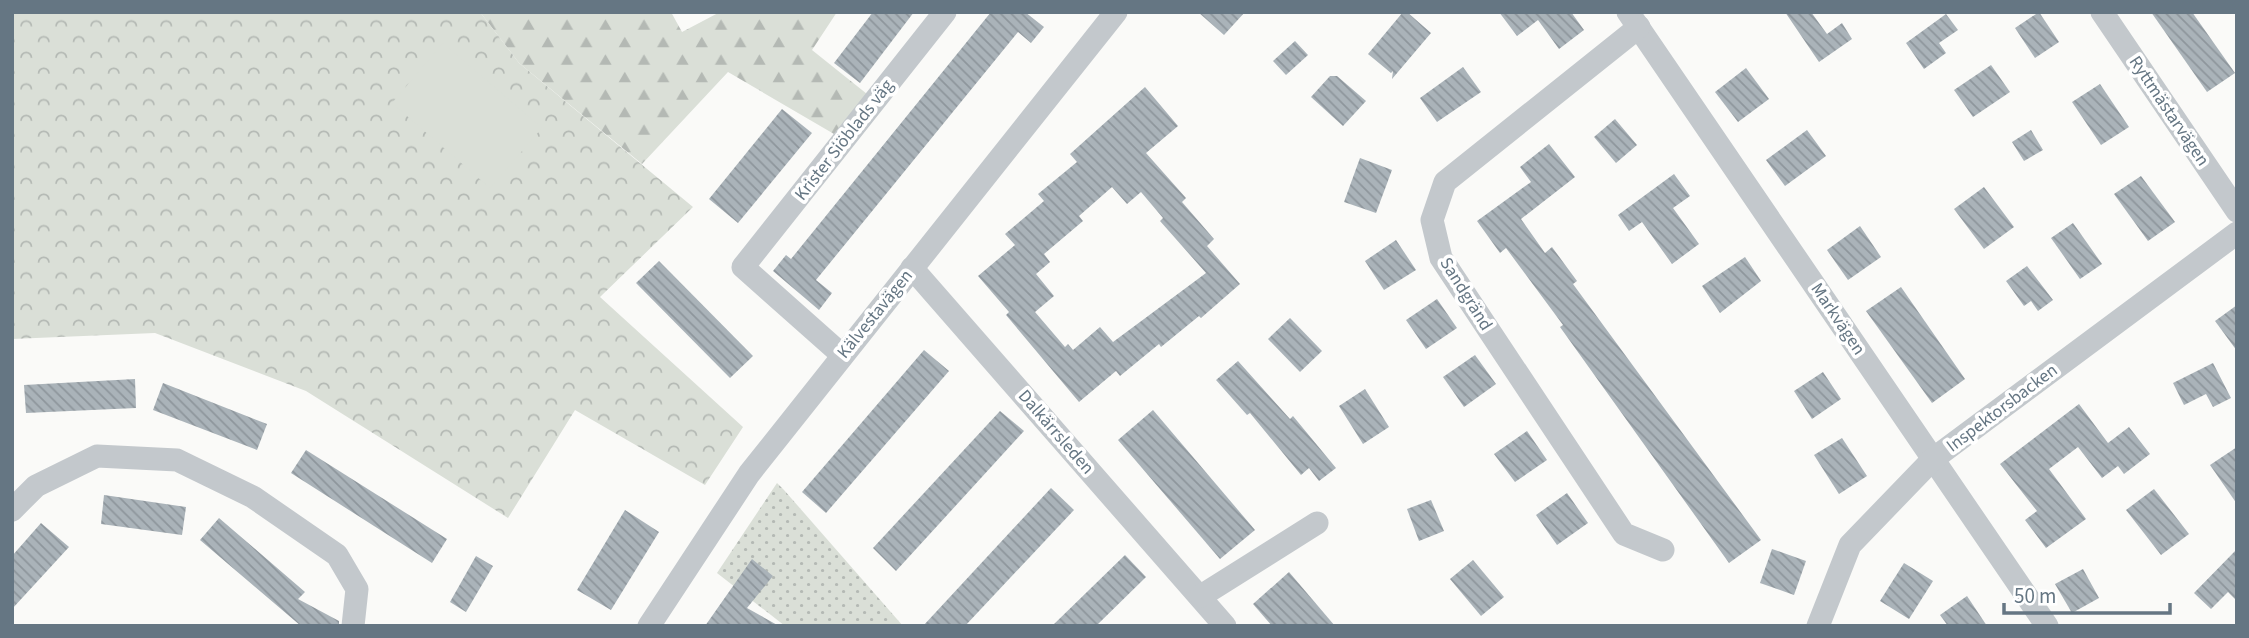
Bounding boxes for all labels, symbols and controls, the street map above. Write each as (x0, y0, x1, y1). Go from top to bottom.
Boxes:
street label: Ryttmästarvägen (2123, 51, 2215, 171)
street label: Krister Siöblads väg (789, 74, 899, 206)
street label: Sandgränd (1434, 252, 1498, 336)
street label: Kälvestavägen (831, 264, 919, 364)
street label: Markvägen (1805, 278, 1871, 360)
street label: Inspektorsbacken (1941, 358, 2063, 458)
street label: Dalkärrsleden (1012, 384, 1100, 480)
scale bar (2004, 572, 2170, 616)
text: 50 m (2014, 581, 2056, 611)

